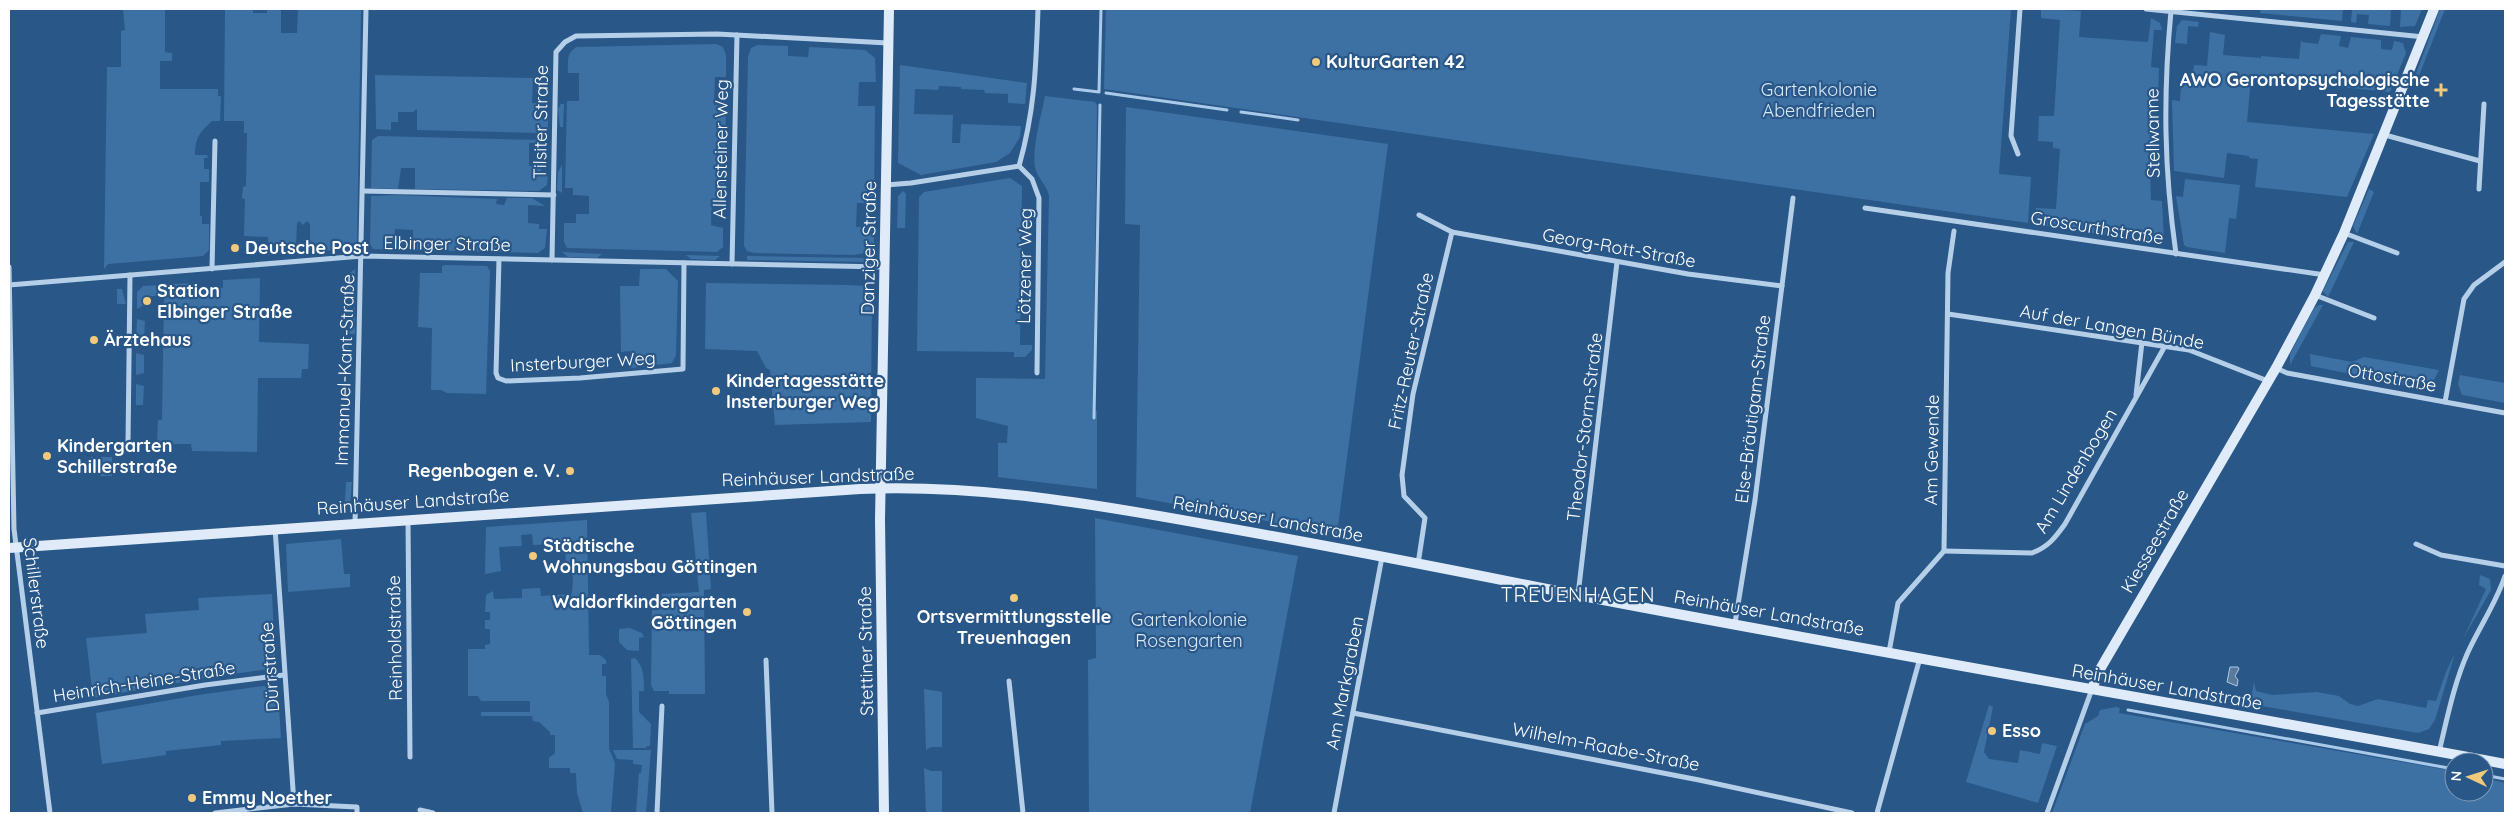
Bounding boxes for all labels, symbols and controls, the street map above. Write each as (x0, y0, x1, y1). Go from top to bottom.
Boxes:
place label: KulturGarten 42 (1326, 50, 1465, 73)
marker: KulturGarten 42 (1310, 56, 1322, 68)
street label: Tilsiter Straße (528, 65, 553, 179)
place label: AWO Gerontopsychologische Tagesstätte (2180, 68, 2430, 112)
park label: Gartenkolonie Abendfrieden (1761, 78, 1877, 122)
street label: Allensteiner Weg (708, 79, 733, 219)
marker: AWO Gerontopsychologische Tagesstätte (2434, 83, 2448, 97)
street label: Stellwanne (2140, 88, 2165, 178)
street label: Danziger Straße (856, 181, 881, 315)
street label: Groscurthstraße (2029, 206, 2165, 249)
street label: Lötzener Weg (1012, 208, 1037, 324)
street label: Georg-Rott-Straße (1541, 223, 1698, 272)
street label: Elbinger Straße (383, 231, 511, 256)
place label: Deutsche Post (245, 236, 369, 259)
marker: Deutsche Post (229, 242, 241, 254)
street label: Fritz-Reuter-Straße (1383, 270, 1438, 432)
street label: Immanuel-Kant-Straße (330, 274, 359, 466)
place label: Station Elbinger Straße (157, 279, 293, 323)
marker: Station Elbinger Straße (141, 295, 153, 307)
street label: Auf der Langen Bünde (2018, 299, 2206, 354)
street label: Else-Bräutigam-Straße (1730, 313, 1775, 505)
place label: Ärztehaus (104, 328, 191, 351)
street label: Theodor-Storm-Straße (1562, 331, 1608, 523)
marker: Ärztehaus (88, 334, 100, 346)
street label: Insterburger Weg (510, 346, 656, 377)
street label: Ottostraße (2346, 358, 2438, 397)
place label: Kindertagesstätte Insterburger Weg (726, 369, 884, 413)
marker: Kindertagesstätte Insterburger Weg (710, 385, 722, 397)
street label: Am Gewende (1919, 394, 1944, 506)
street label: Am Lindenbogen (2029, 404, 2122, 537)
place label: Kindergarten Schillerstraße (57, 434, 177, 478)
marker: Kindergarten Schillerstraße (41, 450, 53, 462)
place label: Regenbogen e. V. (408, 459, 560, 482)
street label: Reinhäuser Landstraße (721, 462, 915, 491)
marker: Regenbogen e. V. (564, 465, 576, 477)
street label: Reinhäuser Landstraße (316, 483, 510, 520)
street label: Kiesseestraße (2115, 484, 2194, 597)
street label: Reinhäuser Landstraße (1171, 490, 1365, 547)
place label: Städtische Wohnungsbau Göttingen (543, 534, 757, 578)
street label: Schillerstraße (18, 536, 55, 650)
marker: Städtische Wohnungsbau Göttingen (527, 550, 539, 562)
street label: Reinholdstraße (382, 575, 407, 701)
district label: TREUENHAGEN (1500, 582, 1656, 607)
street label: Reinhäuser Landstraße (1672, 584, 1866, 641)
street label: Stettiner Straße (853, 586, 878, 716)
place label: Waldorfkindergarten Göttingen (552, 590, 737, 634)
marker: Ortsvermittlungsstelle Treuenhagen (1008, 592, 1020, 604)
place label: Ortsvermittlungsstelle Treuenhagen (917, 605, 1111, 649)
marker: Waldorfkindergarten Göttingen (741, 606, 753, 618)
park label: Gartenkolonie Rosengarten (1131, 608, 1247, 652)
street label: Am Markgraben (1320, 614, 1369, 752)
street label: Dürrstraße (255, 621, 284, 713)
street label: Heinrich-Heine-Straße (51, 656, 237, 707)
street label: Reinhäuser Landstraße (2070, 658, 2264, 715)
street label: Wilhelm-Raabe-Straße (1510, 717, 1702, 776)
place label: Esso (2002, 719, 2041, 742)
marker: Esso (1986, 725, 1998, 737)
north arrow (2444, 752, 2494, 802)
text: N (2447, 770, 2465, 782)
place label: Emmy Noether (202, 786, 333, 809)
marker: Emmy Noether (186, 792, 198, 804)

